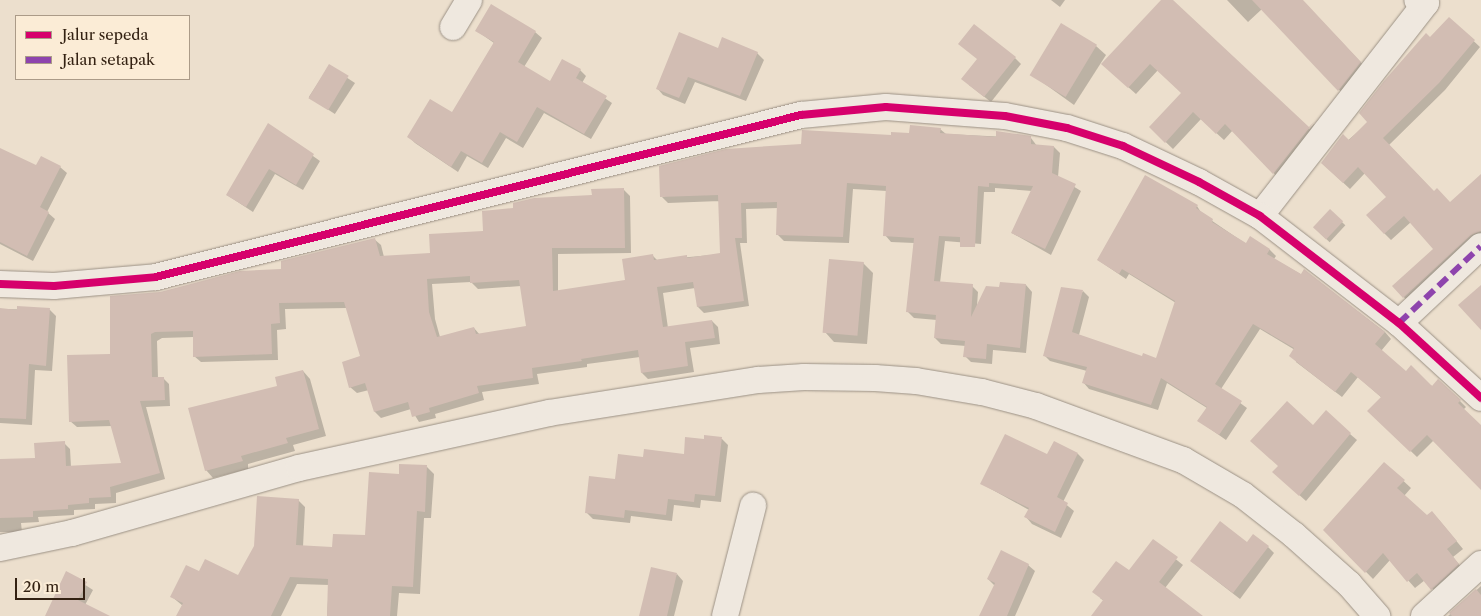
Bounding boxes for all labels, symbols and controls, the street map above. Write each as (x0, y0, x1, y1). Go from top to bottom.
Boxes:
legend (15, 15, 190, 80)
text: Jalur sepeda (62, 25, 148, 44)
text: Jalan setapak (62, 50, 155, 69)
scale bar (18, 568, 88, 600)
text: 20 m (23, 577, 59, 596)

